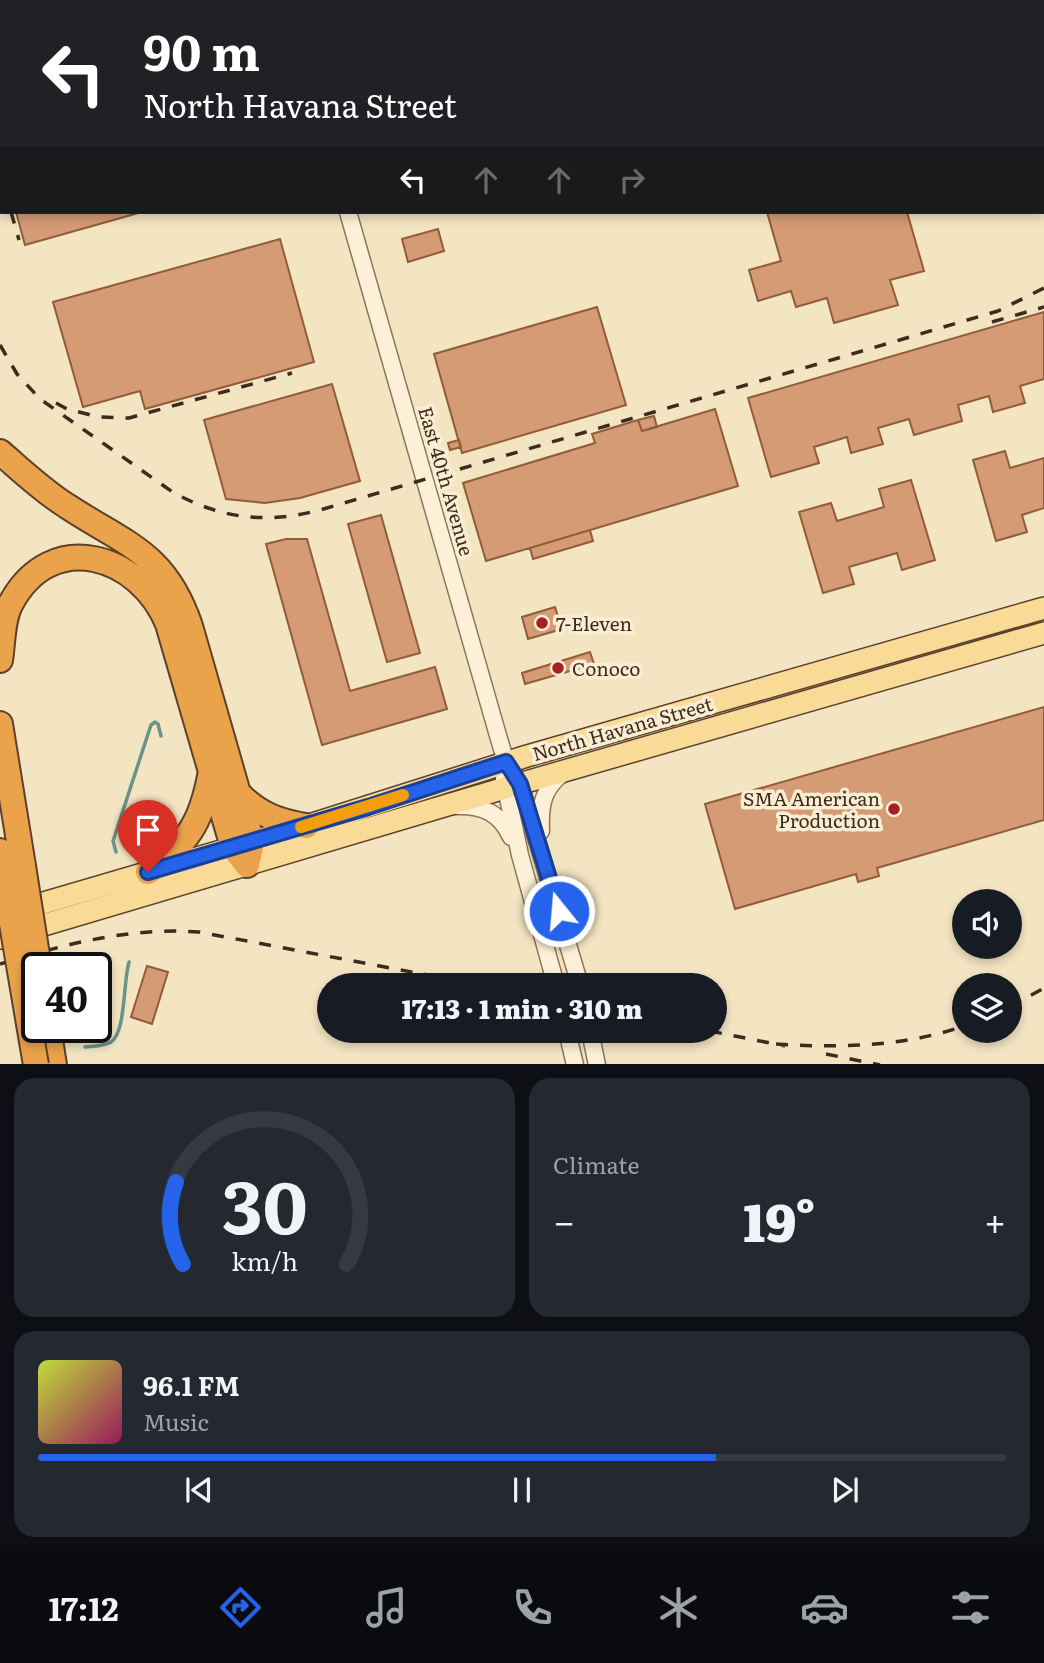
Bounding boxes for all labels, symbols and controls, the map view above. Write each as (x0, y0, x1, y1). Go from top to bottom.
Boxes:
text: 90 m (143, 13, 260, 86)
icon: left (28, 28, 119, 119)
text: North Havana Street (143, 80, 457, 128)
icon: left (394, 161, 432, 199)
icon: ahead (467, 161, 505, 199)
icon: ahead (540, 161, 578, 199)
icon: right (613, 161, 651, 199)
street label: East 40th Avenue (412, 403, 482, 559)
place label: 7-Eleven (556, 609, 632, 637)
marker: 7-Eleven (534, 615, 550, 631)
place label: Conoco (572, 654, 640, 682)
marker: Conoco (550, 660, 566, 676)
street label: North Havana Street (529, 689, 716, 767)
place label: SMA American Production (743, 784, 880, 834)
pin (118, 800, 178, 872)
marker: SMA American Production (886, 801, 902, 817)
icon: arrive (129, 811, 167, 849)
position arrow (522, 874, 596, 948)
map controls (952, 889, 1022, 1043)
button: sound (952, 889, 1022, 959)
speed limit sign: 40 (21, 952, 112, 1043)
button: layers (952, 973, 1022, 1043)
text: 17:13 · 1 min · 310 m (401, 988, 643, 1027)
text: Climate (553, 1147, 639, 1181)
text: 30 (222, 1148, 307, 1256)
text: 19° (743, 1181, 816, 1258)
text: − (553, 1191, 575, 1248)
text: + (984, 1191, 1006, 1248)
text: km/h (231, 1241, 298, 1278)
text: 96.1 FM (143, 1365, 240, 1404)
text: Music (143, 1404, 209, 1438)
icon: previous (180, 1471, 218, 1509)
icon: pause (503, 1471, 541, 1509)
icon: next (826, 1471, 864, 1509)
text: 17:12 (49, 1583, 119, 1631)
icon: directions (216, 1583, 265, 1632)
icon: music (362, 1583, 411, 1632)
icon: phone (508, 1583, 557, 1632)
icon: climate (654, 1583, 703, 1632)
icon: car (800, 1583, 849, 1632)
icon: filters (946, 1583, 995, 1632)

